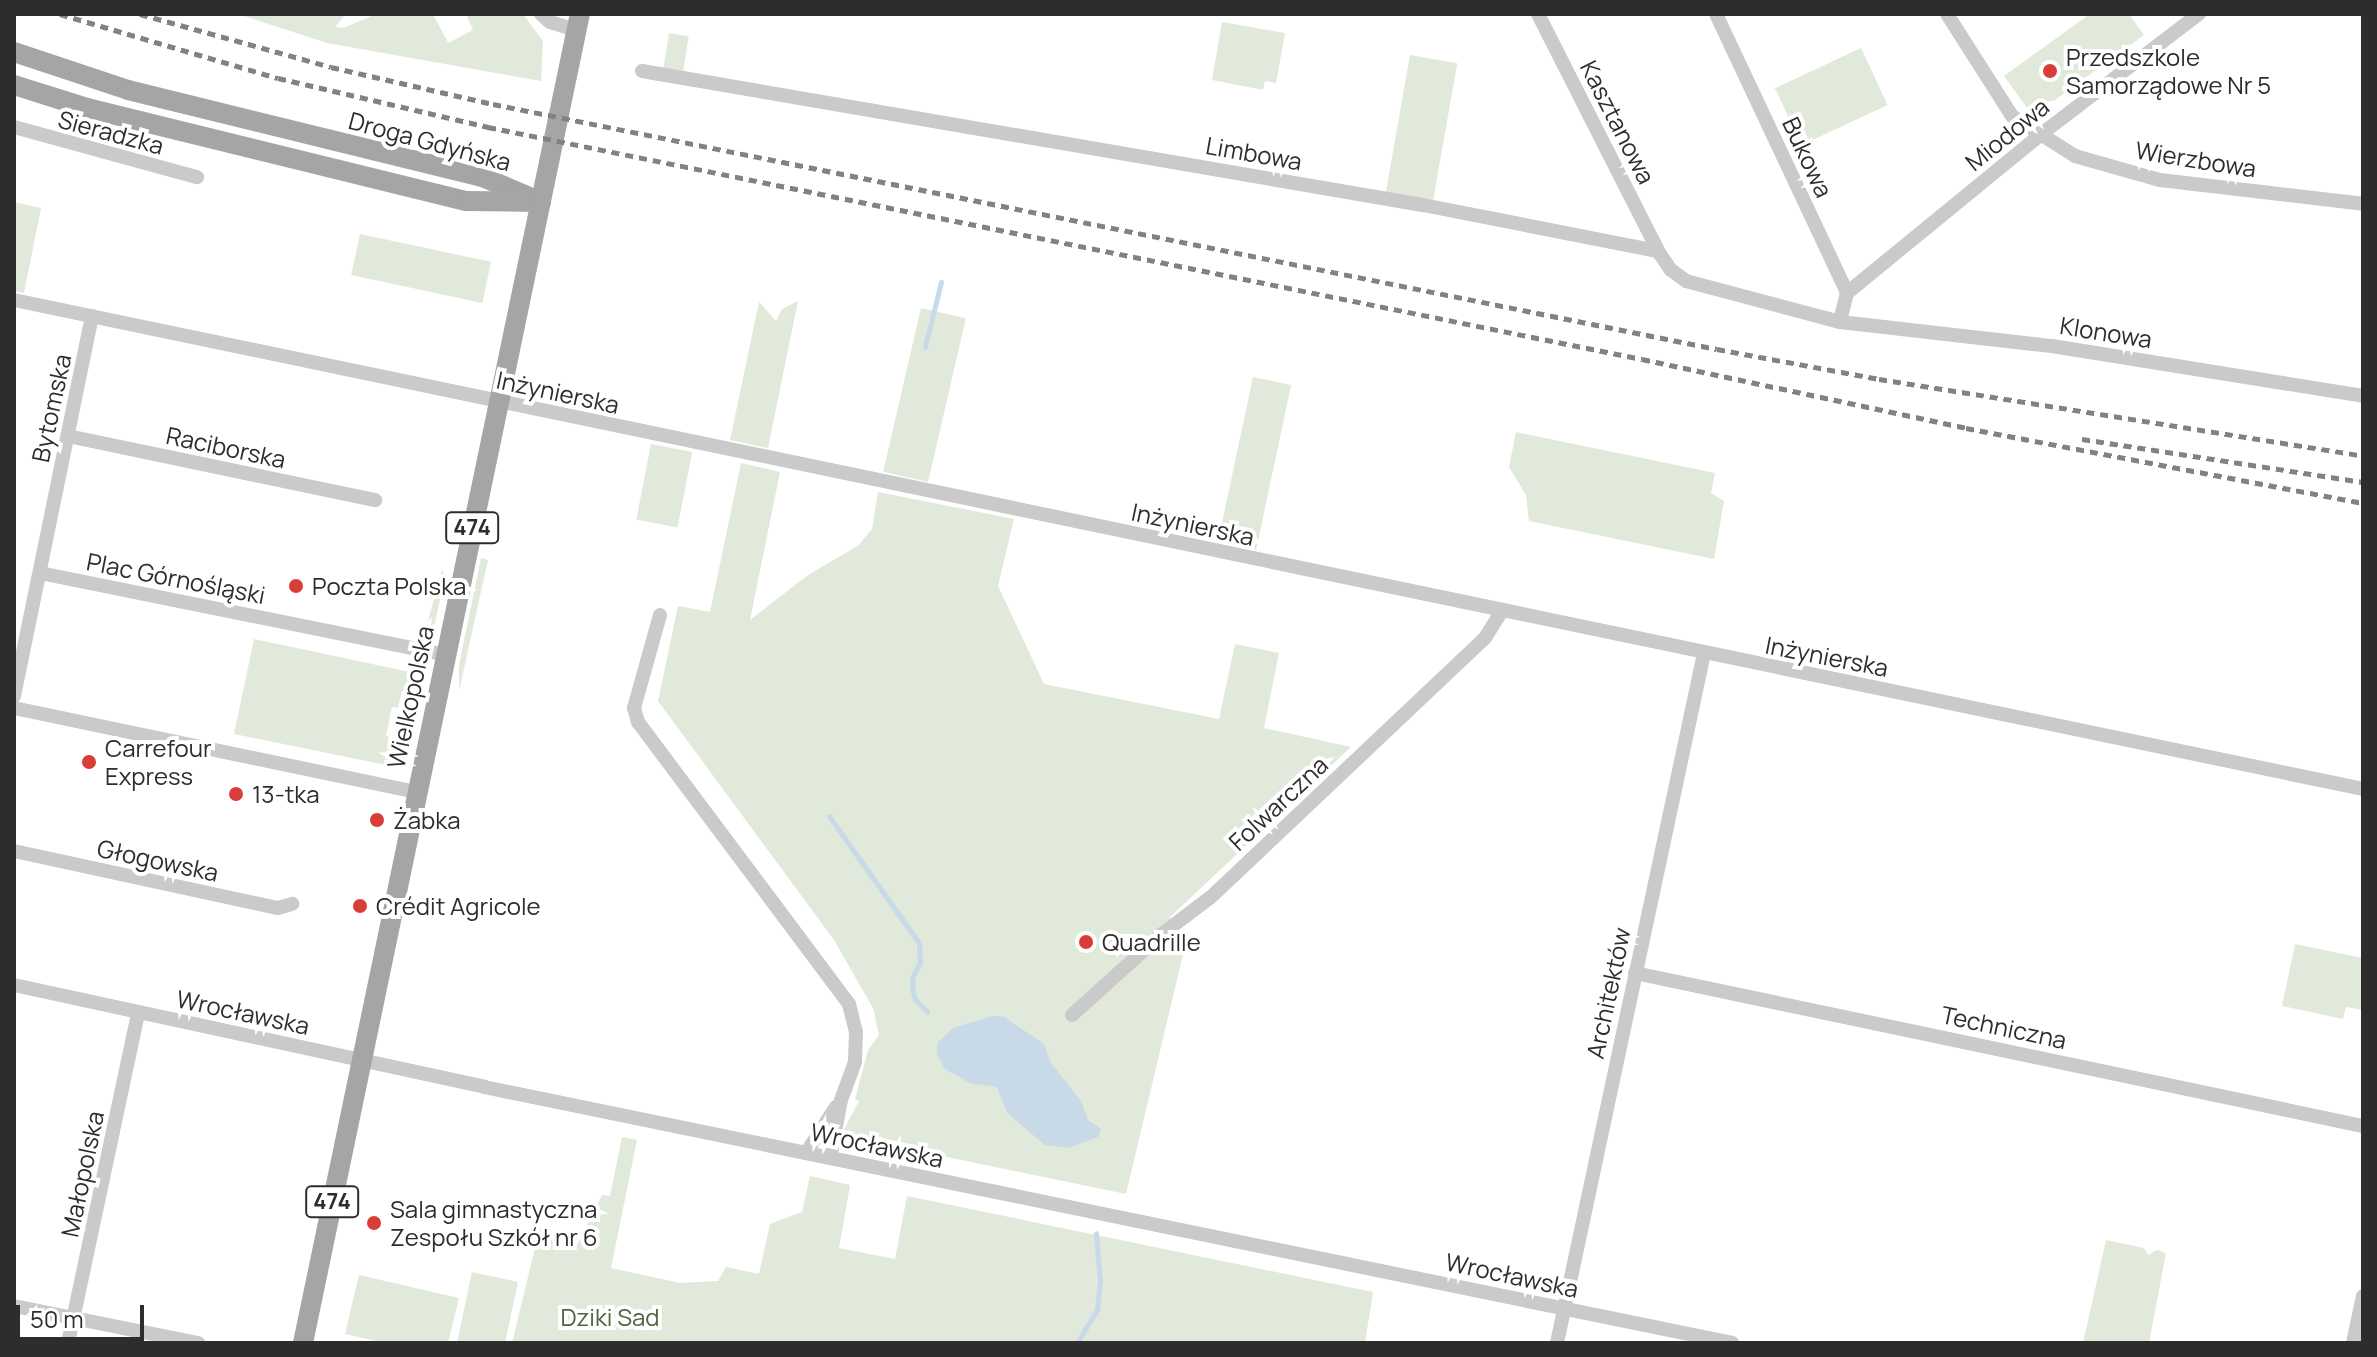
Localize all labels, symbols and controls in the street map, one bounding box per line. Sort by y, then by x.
place label: Przedszkole Samorządowe Nr 5 [2066,43,2271,99]
street label: Kasztanowa [1575,55,1661,189]
marker: Przedszkole Samorządowe Nr 5 [2041,62,2059,80]
street label: Miodowa [1959,92,2055,176]
street label: Sieradzka [55,104,167,160]
street label: Droga Gdyńska [346,105,514,177]
street label: Bukowa [1777,112,1839,202]
street label: Limbowa [1204,130,1304,176]
street label: Wierzbowa [2134,135,2258,183]
street label: Klonowa [2058,311,2154,353]
street label: Bytomska [25,351,77,465]
street label: Inżynierska [494,365,622,419]
street label: Raciborska [164,420,288,474]
street label: Inżynierska [1129,497,1257,551]
road number: 474 [444,510,500,546]
street label: Plac Górnośląski [84,547,268,609]
place label: Poczta Polska [312,572,466,600]
marker: Poczta Polska [287,577,305,595]
street label: Wielkopolska [381,623,439,771]
street label: Inżynierska [1763,630,1891,682]
place label: Carrefour Express [105,734,212,790]
street label: Folwarczna [1223,750,1333,856]
marker: Carrefour Express [80,753,98,771]
place label: 13-tka [252,780,320,808]
marker: 13-tka [227,785,245,803]
place label: Żabka [393,806,461,834]
marker: Żabka [368,811,386,829]
street label: Głogowska [95,833,221,887]
place label: Crédit Agricole [376,892,541,920]
marker: Crédit Agricole [351,897,369,915]
street label: Architektów [1580,925,1636,1061]
place label: Quadrille [1102,928,1201,956]
marker: Quadrille [1077,933,1095,951]
street label: Wrocławska [174,984,312,1040]
street label: Techniczna [1939,1000,2069,1054]
street label: Małopolska [55,1108,109,1240]
street label: Wrocławska [808,1117,946,1173]
road number: 474 [304,1184,360,1220]
place label: Sala gimnastyczna Zespołu Szkół nr 6 [390,1195,598,1251]
marker: Sala gimnastyczna Zespołu Szkół nr 6 [365,1214,383,1232]
street label: Wrocławska [1443,1247,1581,1303]
scale bar [20,1289,148,1339]
text: 50 m [30,1302,84,1335]
park label: Dziki Sad [560,1303,660,1331]

